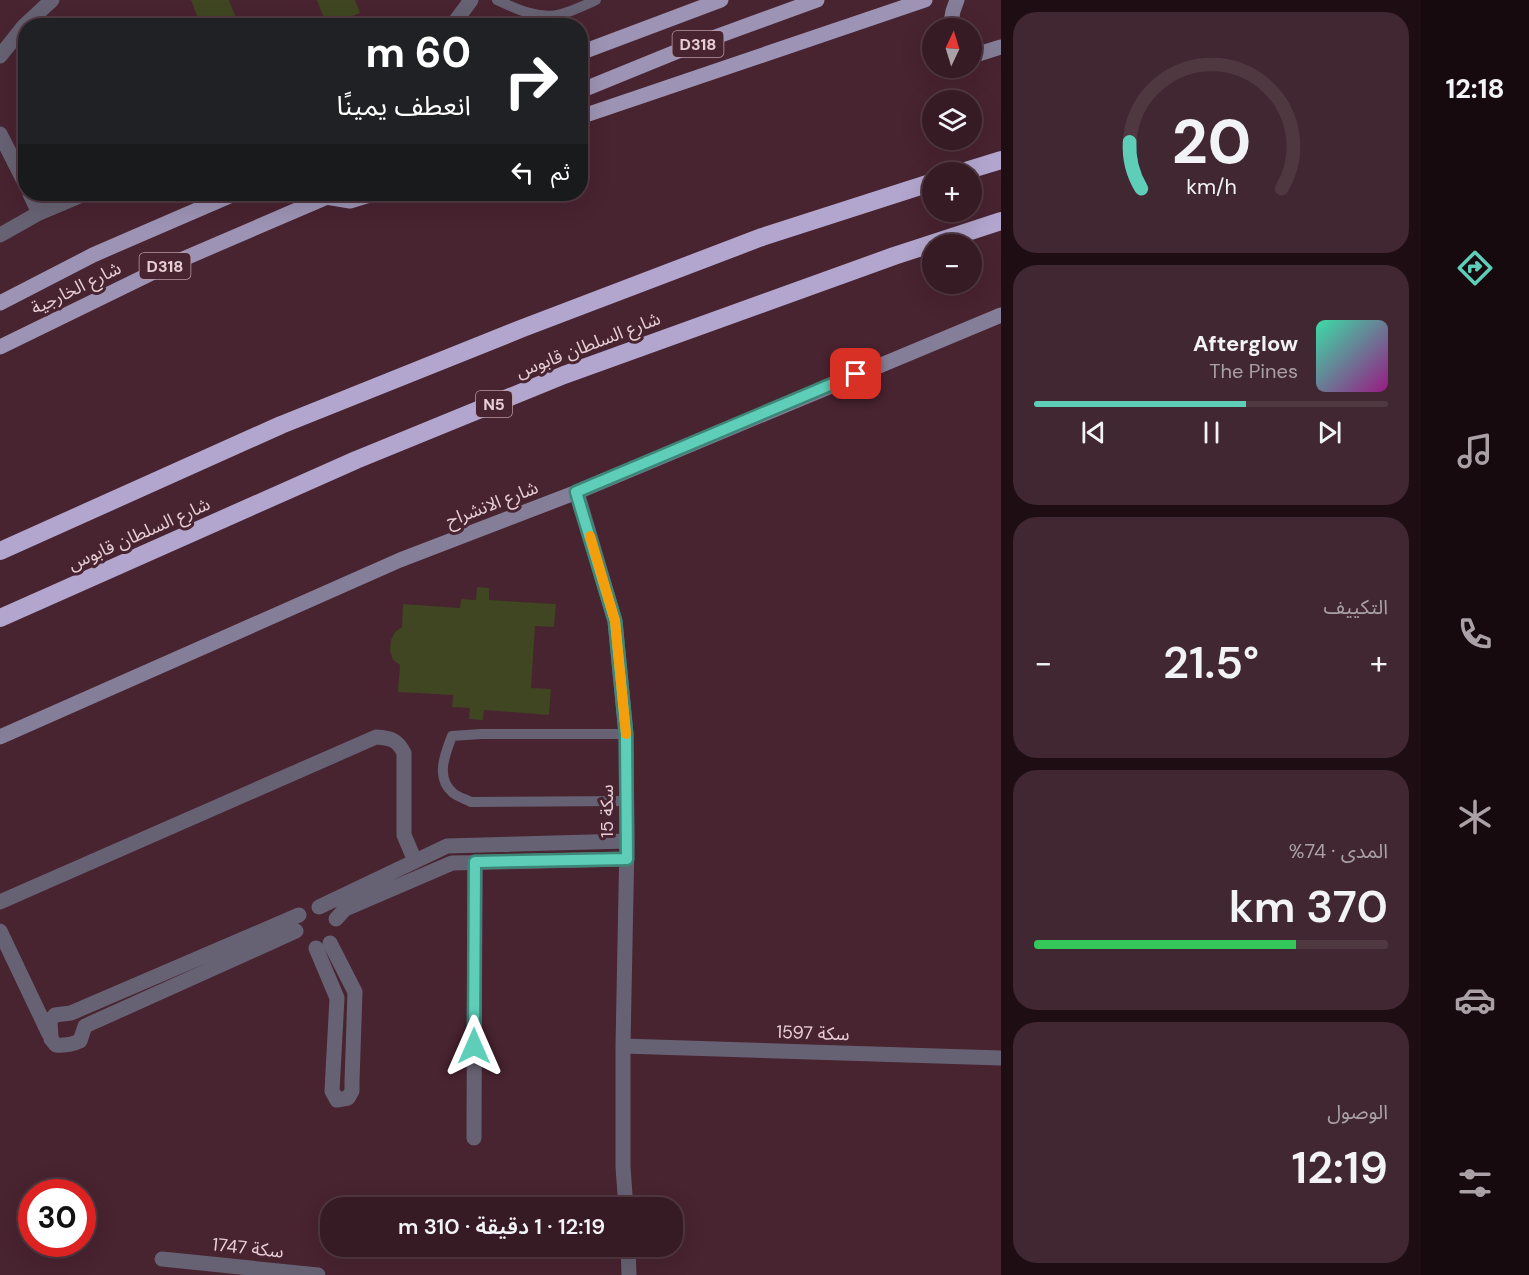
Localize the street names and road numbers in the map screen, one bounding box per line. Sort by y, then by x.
road number: D318 [672,31,724,57]
road number: D318 [140,253,190,279]
street label: شارع الخارجية [27,256,126,322]
street label: شارع السلطان قابوس [512,306,664,385]
road number: N5 [476,391,512,417]
street label: شارع الانشراح [442,475,542,534]
street label: شارع السلطان قابوس [64,492,215,578]
street label: سكة 15 [595,784,619,838]
street label: سكة 1597 [776,1020,850,1046]
street label: سكة 1747 [211,1232,285,1264]

